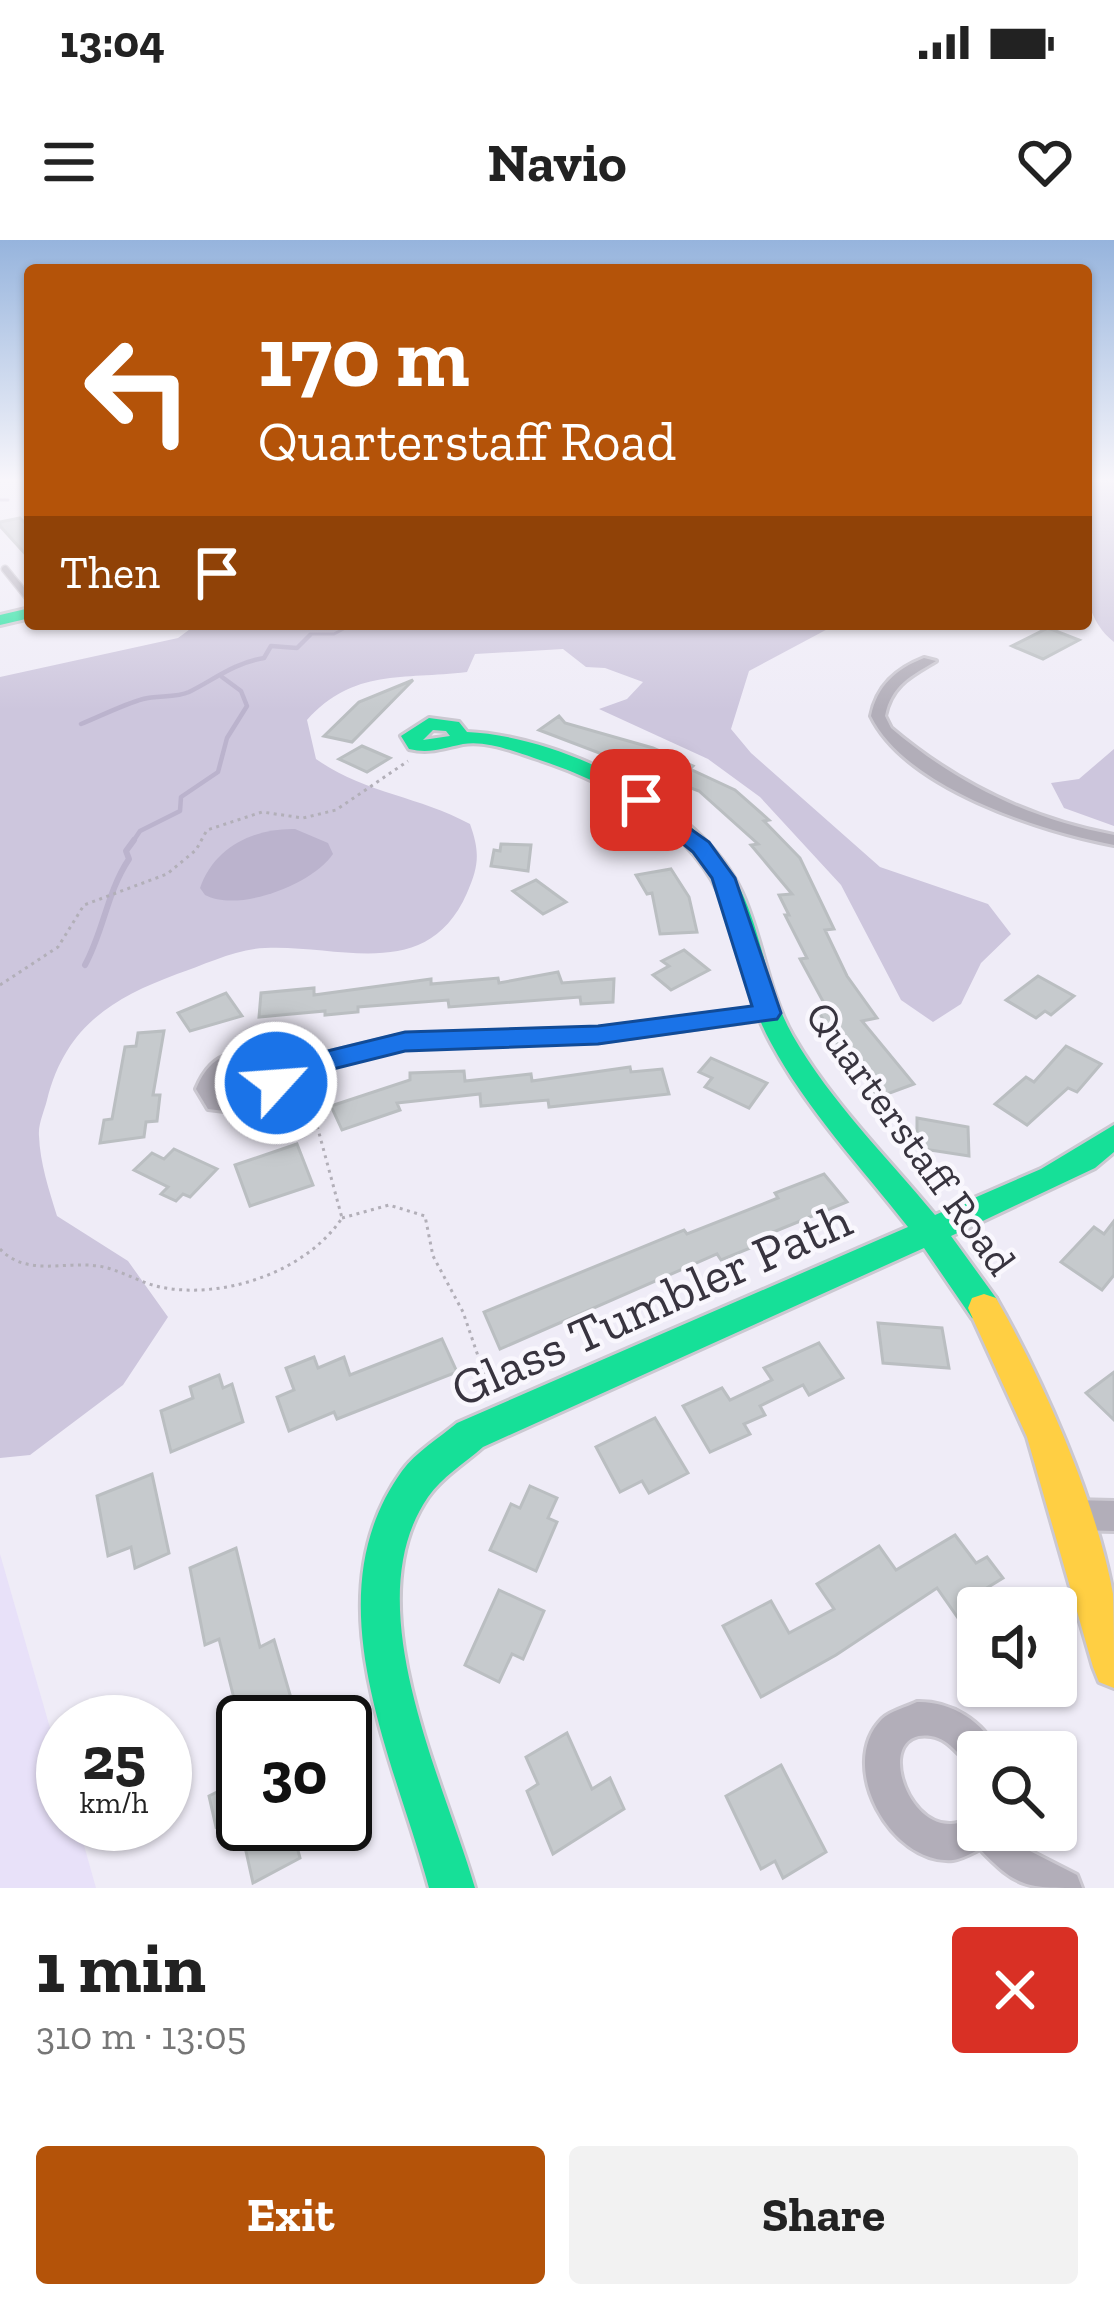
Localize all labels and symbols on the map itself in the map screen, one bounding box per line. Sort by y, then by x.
pin [590,749,692,851]
street label: Quarterstaff Road [795,991,1027,1285]
position arrow [213,1020,339,1146]
street label: Glass Tumbler Path [442,1188,861,1420]
speed limit sign: 30 [216,1695,372,1851]

